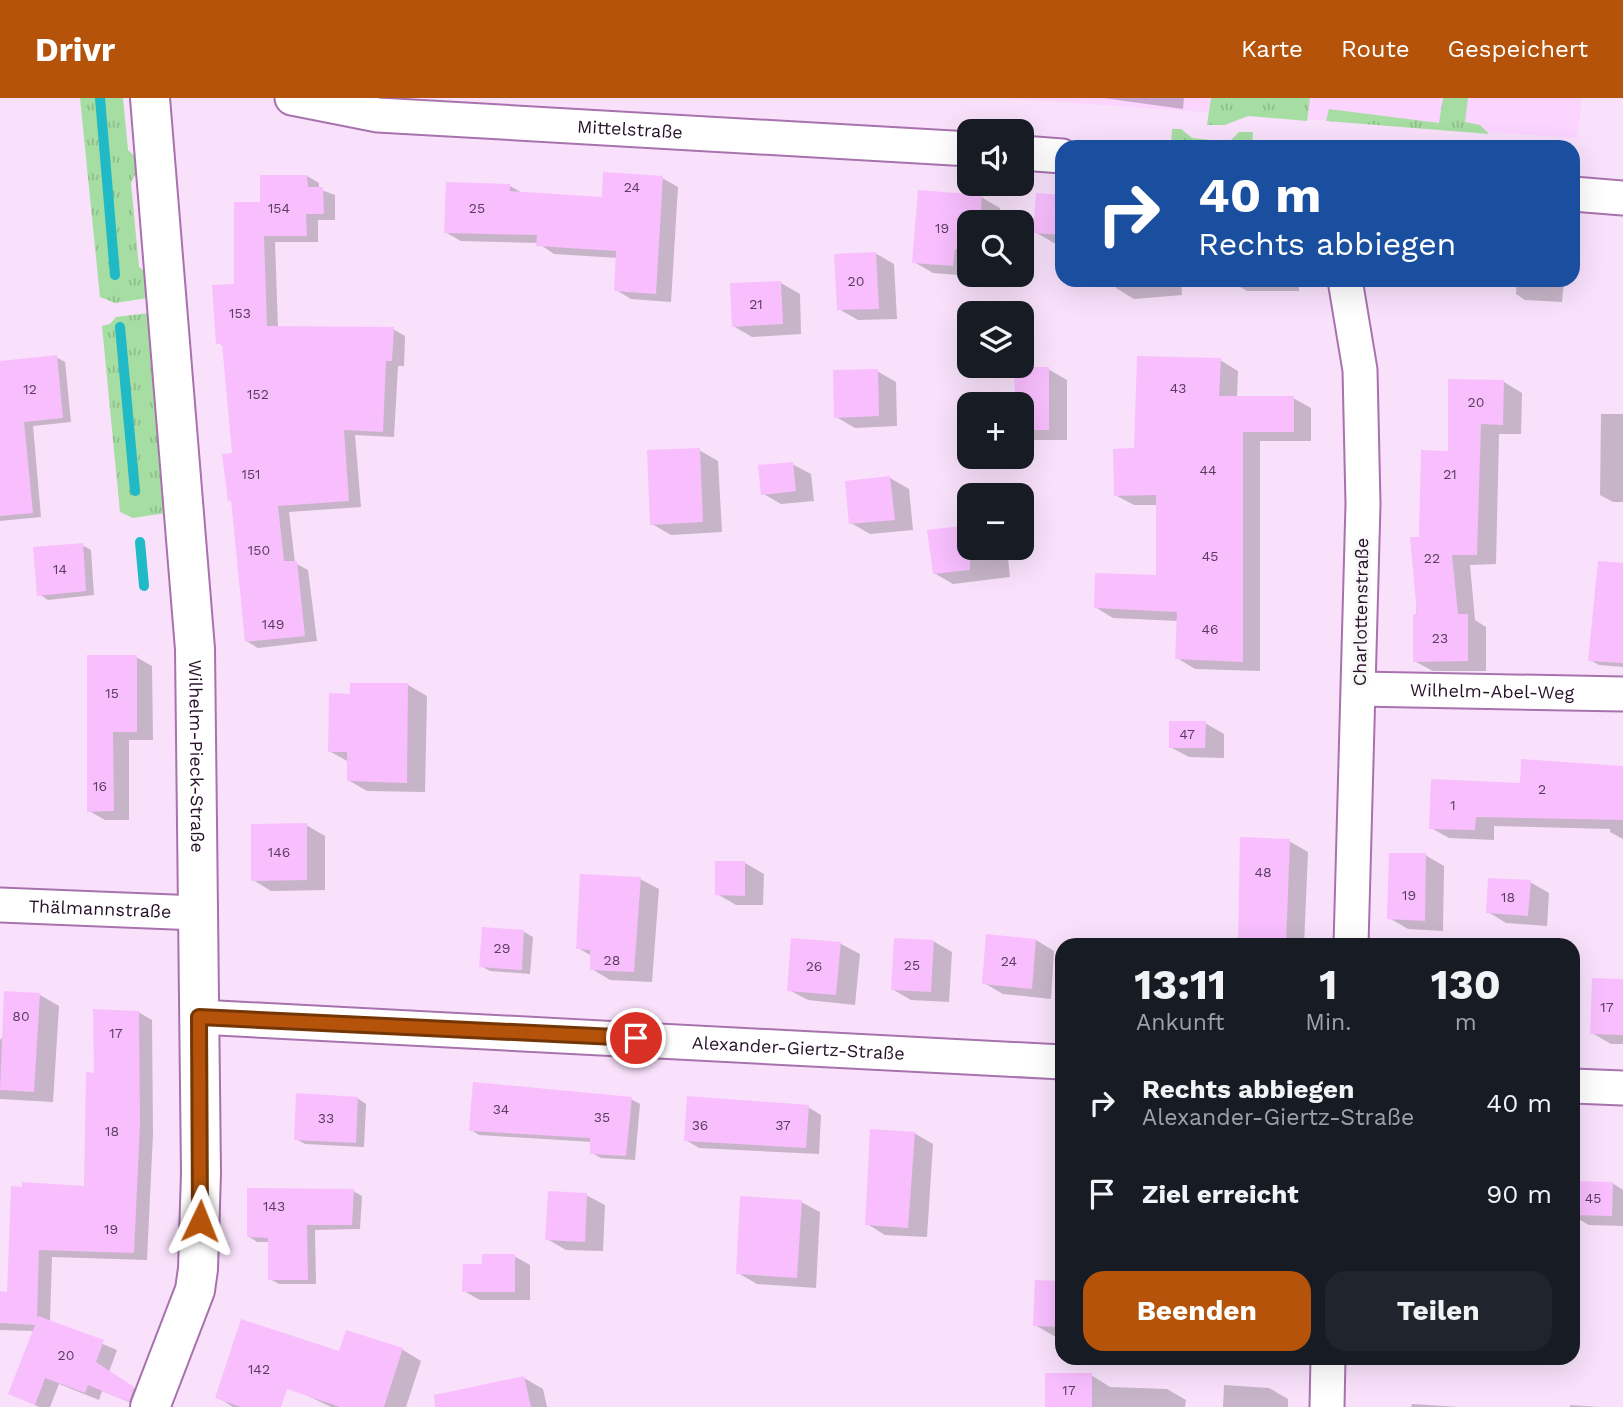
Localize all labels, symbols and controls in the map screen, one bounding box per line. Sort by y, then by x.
text: Drivr [35,30,115,69]
text: Karte [1241,35,1303,63]
text: Route [1341,35,1410,63]
text: Gespeichert [1448,35,1588,63]
street label: Mittelstraße [577,115,683,142]
map controls [957,119,1034,560]
button: sound [957,119,1034,196]
text: 40 m [1198,166,1321,224]
icon: right [1083,168,1174,259]
house number: 24 [624,179,640,195]
house number: 154 [268,200,290,216]
house number: 25 [469,200,485,216]
button: search [957,210,1034,287]
house number: 19 [935,220,949,236]
text: Rechts abbiegen [1198,225,1456,263]
house number: 20 [848,273,864,289]
house number: 21 [749,296,763,312]
button: layers [957,301,1034,378]
house number: 153 [229,305,251,321]
house number: 43 [1170,380,1186,396]
house number: 12 [23,381,37,397]
house number: 152 [247,386,269,402]
button: + [957,392,1034,469]
house number: 20 [1468,394,1484,410]
house number: 44 [1199,462,1217,478]
house number: 151 [241,466,261,482]
house number: 21 [1443,466,1457,482]
button: − [957,483,1034,560]
street label: Charlottenstraße [1349,538,1372,686]
house number: 150 [248,542,270,558]
house number: 45 [1202,548,1218,564]
house number: 22 [1424,550,1440,566]
house number: 14 [53,561,67,577]
house number: 149 [262,616,284,632]
house number: 46 [1201,621,1219,637]
house number: 23 [1432,630,1448,646]
street label: Wilhelm-Pieck-Straße [185,659,208,853]
street label: Wilhelm-Abel-Weg [1410,679,1575,703]
house number: 15 [105,685,119,701]
house number: 47 [1179,726,1195,742]
house number: 16 [93,778,107,794]
house number: 2 [1538,781,1546,797]
house number: 1 [1450,797,1456,813]
house number: 146 [268,844,290,860]
house number: 48 [1254,864,1272,880]
house number: 19 [1402,887,1416,903]
house number: 18 [1501,889,1515,905]
street label: Thälmannstraße [28,895,172,922]
house number: 29 [494,940,510,956]
house number: 28 [604,952,620,968]
house number: 24 [1001,953,1017,969]
house number: 25 [904,957,920,973]
house number: 26 [806,958,822,974]
text: 13:11 [1134,960,1226,1009]
text: 1 [1319,960,1337,1009]
text: 130 [1431,960,1501,1009]
house number: 17 [1600,999,1614,1015]
house number: 80 [12,1008,30,1024]
pin [606,1008,666,1068]
text: Ankunft [1136,1009,1224,1036]
text: Min. [1305,1009,1351,1036]
text: m [1455,1009,1477,1036]
icon: arrive [617,1019,655,1057]
house number: 17 [109,1025,123,1041]
street label: Alexander-Giertz-Straße [691,1032,905,1064]
text: Rechts abbiegen [1142,1074,1354,1104]
icon: right [1083,1084,1121,1122]
text: 40 m [1486,1088,1552,1118]
house number: 34 [493,1101,509,1117]
text: Alexander-Giertz-Straße [1142,1104,1414,1131]
house number: 35 [594,1109,610,1125]
house number: 33 [318,1110,334,1126]
house number: 36 [692,1117,708,1133]
house number: 37 [775,1117,791,1133]
house number: 18 [105,1123,119,1139]
icon: arrive [1083,1175,1121,1213]
text: Ziel erreicht [1142,1179,1299,1209]
text: 90 m [1486,1179,1552,1209]
position arrow [163,1184,237,1258]
house number: 45 [1585,1190,1601,1206]
house number: 143 [263,1198,285,1214]
house number: 19 [104,1221,118,1237]
button: Beenden [1083,1271,1311,1351]
button: Teilen [1325,1271,1552,1351]
house number: 20 [58,1347,74,1363]
house number: 142 [248,1361,270,1377]
house number: 17 [1062,1382,1076,1398]

